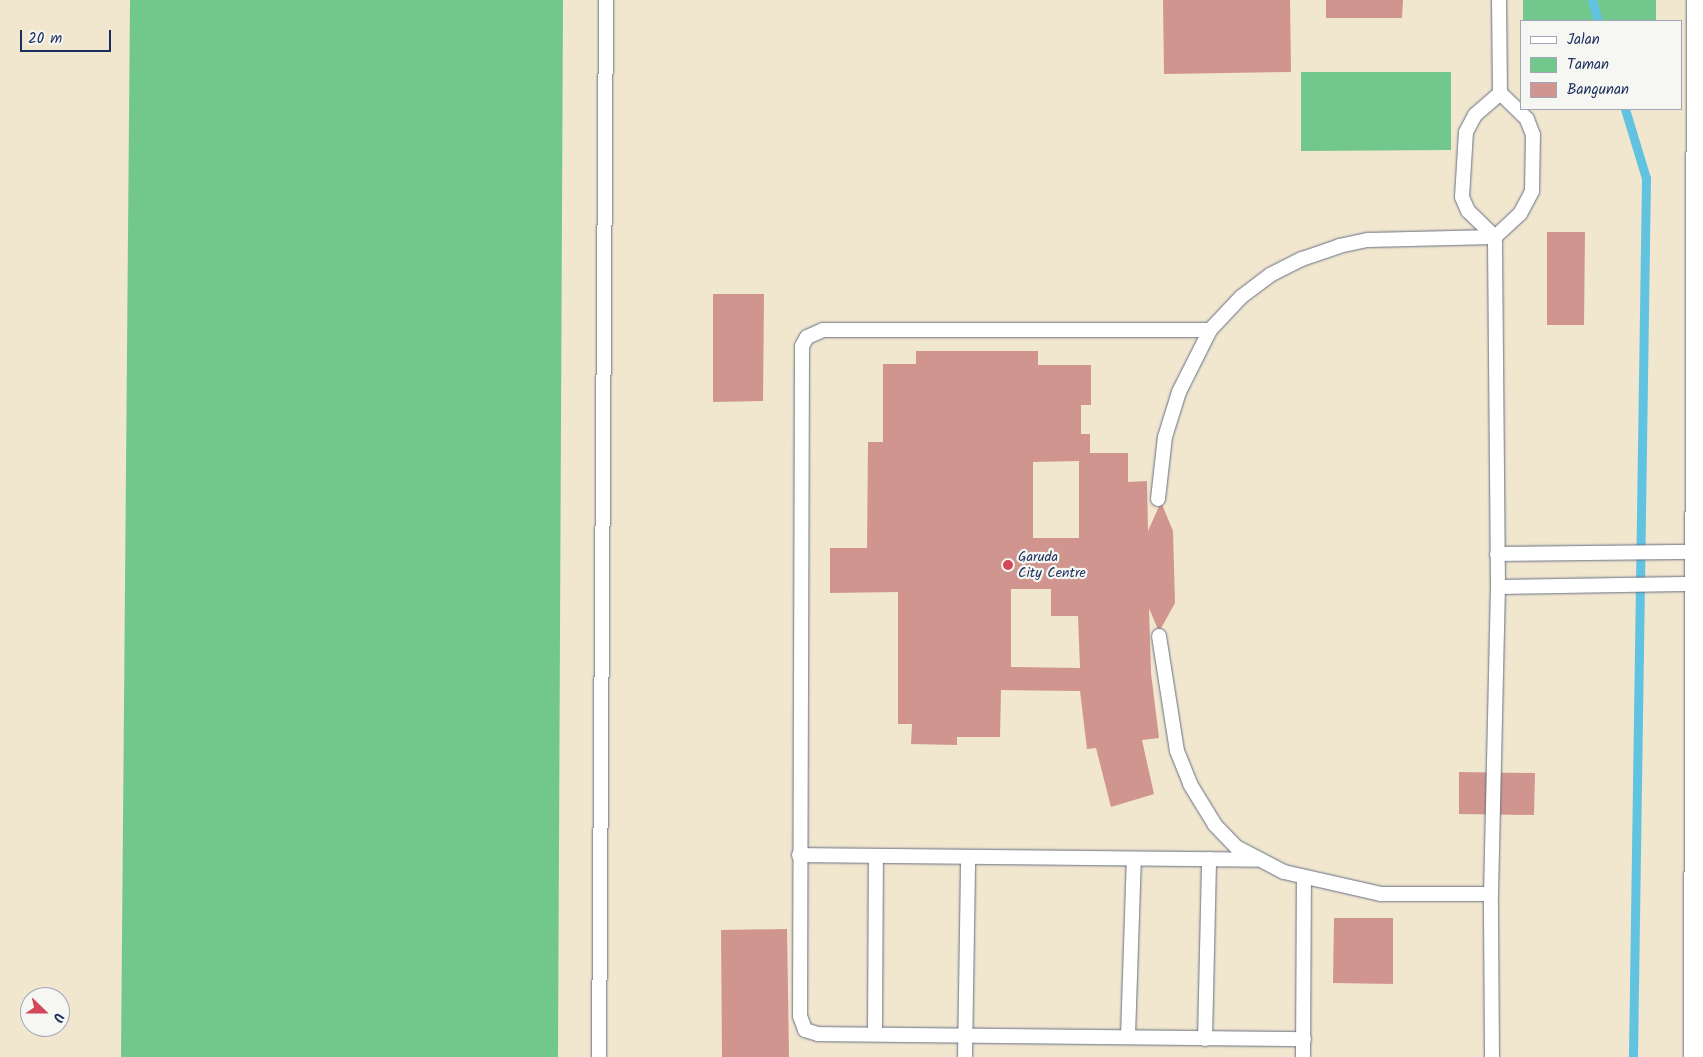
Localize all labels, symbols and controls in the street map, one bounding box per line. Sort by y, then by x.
scale bar [22,20,114,52]
legend [1520,20,1683,110]
text: 20 m [28,27,62,51]
text: Jalan [1567,28,1600,52]
text: Taman [1567,53,1609,77]
text: Bangunan [1567,78,1629,102]
place label: Garuda City Centre [1018,549,1086,582]
marker: Garuda City Centre [1002,559,1014,571]
north arrow [20,987,70,1037]
text: U [46,1009,70,1025]

